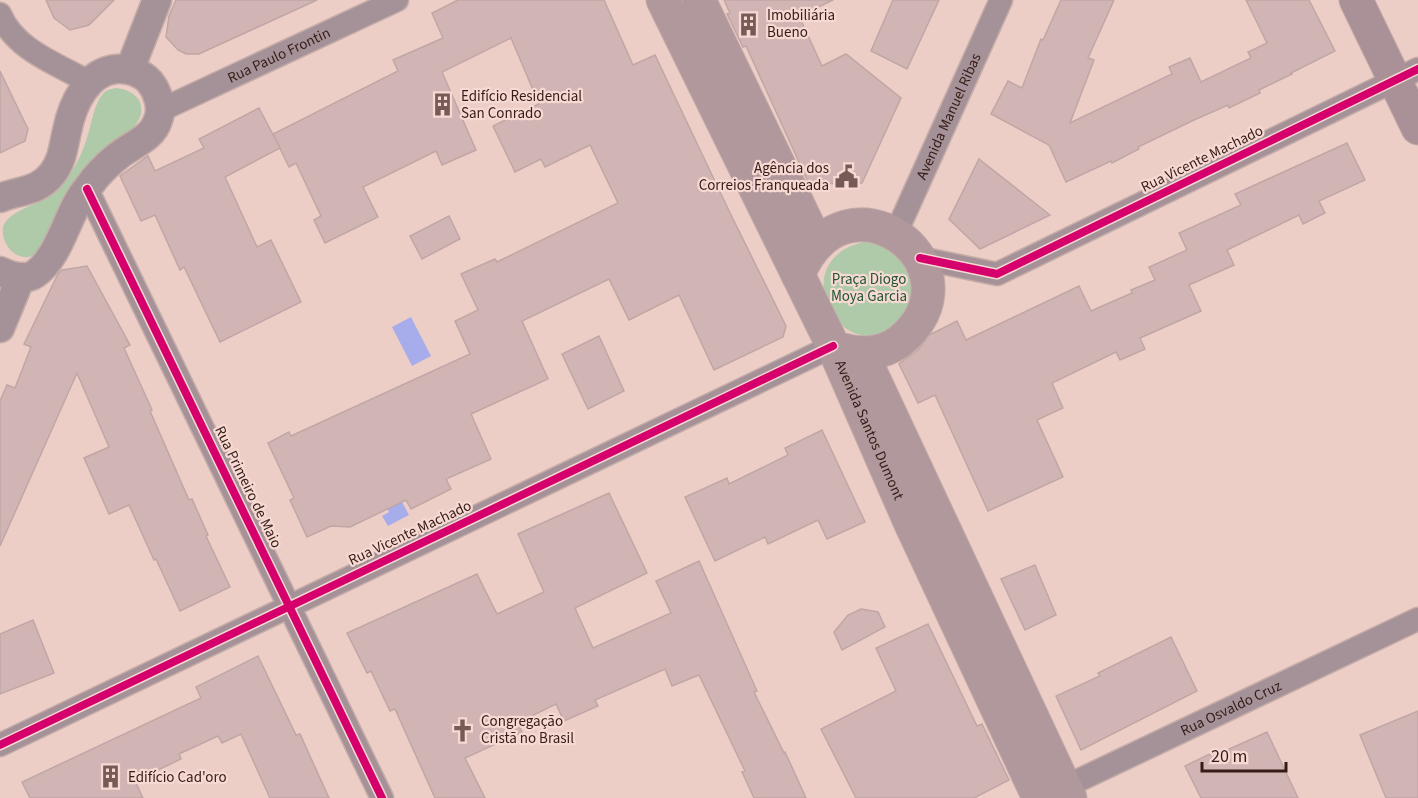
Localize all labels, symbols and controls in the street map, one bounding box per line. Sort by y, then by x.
place label: Imobiliária Bueno [767,5,835,43]
building icon: Imobiliária Bueno [736,11,762,37]
street label: Rua Paulo Frontin [224,22,334,88]
street label: Avenida Manuel Ribas [911,50,986,183]
place label: Edifício Residencial San Conrado [461,86,582,124]
building icon: Edifício Residencial San Conrado [430,92,456,118]
street label: Rua Vicente Machado [1137,120,1267,198]
place label: Agência dos Correios Franqueada [699,158,829,196]
public building icon: Agência dos Correios Franqueada [834,164,860,190]
park label: Praça Diogo Moya Garcia [831,269,907,307]
street label: Avenida Santos Dumont [830,357,909,503]
street label: Rua Primeiro de Maio [209,422,287,552]
street label: Rua Vicente Machado [345,495,475,571]
street label: Rua Osvaldo Cruz [1177,675,1285,741]
place label: Congregação Cristã no Brasil [481,711,574,749]
church icon: Congregação Cristã no Brasil [450,717,476,743]
scale bar [1202,735,1286,773]
text: 20 m [1211,744,1247,769]
building icon: Edifício Cad'oro [97,764,123,790]
place label: Edifício Cad'oro [128,767,227,788]

